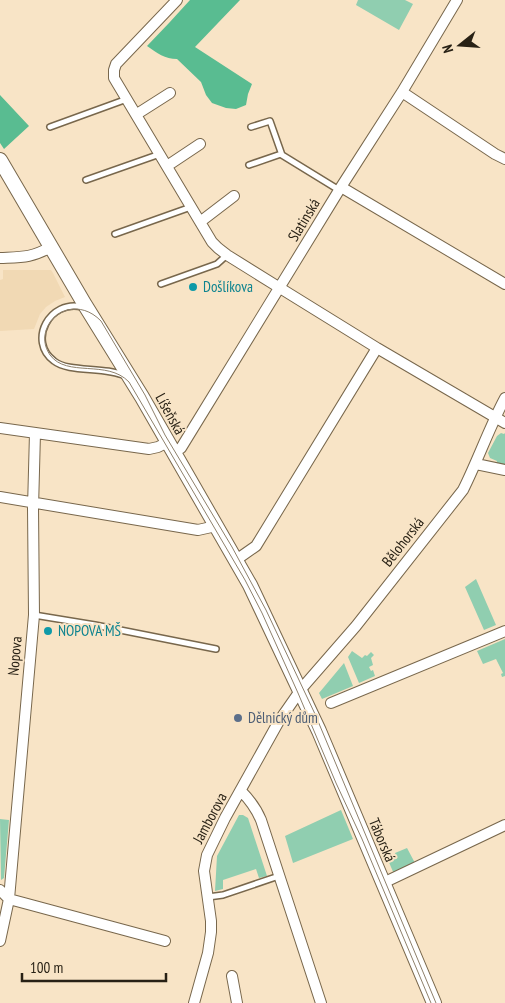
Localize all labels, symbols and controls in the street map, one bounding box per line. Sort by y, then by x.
north arrow [435,20,485,70]
text: N [438,43,457,55]
street label: Slatinská [283,195,324,245]
place label: Došlíkova [203,277,253,296]
marker: Došlíkova [187,281,199,293]
street label: Líšeňská [151,390,189,438]
street label: Bělohorská [377,513,428,570]
place label: NOPOVA MŠ [58,621,121,640]
marker: NOPOVA MŠ [42,625,54,637]
street label: Nopova [3,636,26,676]
place label: Dělnický dům [248,708,318,727]
marker: Dělnický dům [232,712,244,724]
street label: Jamborova [188,789,231,847]
street label: Táborská [365,815,400,865]
scale bar [22,950,166,982]
text: 100 m [30,958,63,977]

